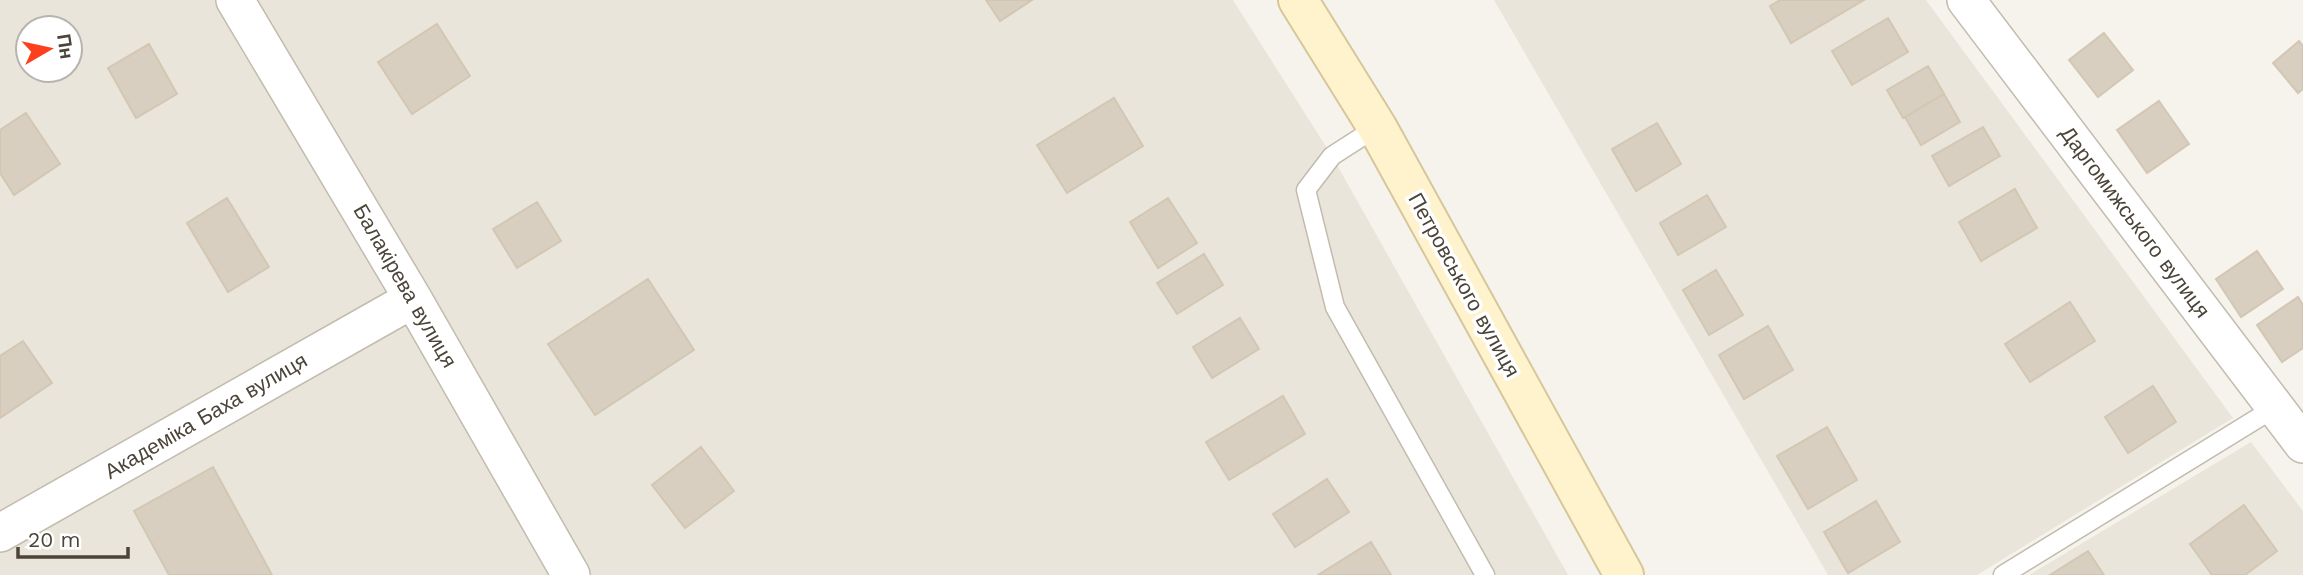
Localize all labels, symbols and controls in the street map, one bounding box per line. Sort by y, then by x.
north arrow [14,14,84,84]
text: Пн [52,32,79,61]
street label: Даргомижського вулиця [2055,121,2216,322]
street label: Петровського вулиця [1403,188,1525,381]
street label: Балакірева вулиця [348,200,462,372]
street label: Академіка Баха вулиця [100,347,311,484]
scale bar [18,516,128,560]
text: 20 m [28,527,80,552]

